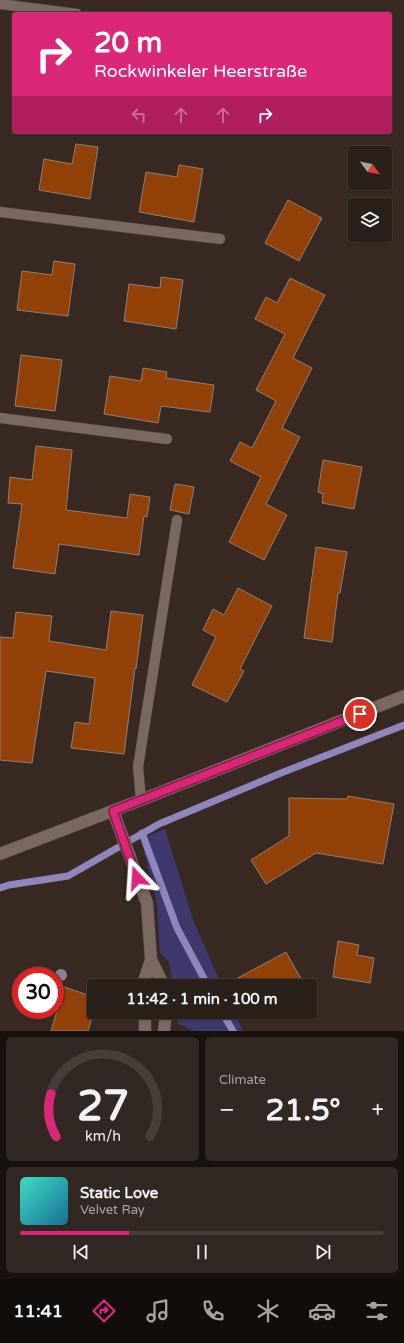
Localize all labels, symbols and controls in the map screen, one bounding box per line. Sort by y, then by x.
text: 20 m [94,26,162,60]
icon: right [28,28,80,80]
text: Rockwinkeler Heerstraße [94,60,307,82]
icon: left [128,104,150,126]
icon: ahead [170,104,192,126]
icon: ahead [212,104,234,126]
icon: right [254,104,276,126]
north arrow [348,146,392,190]
map controls [348,146,392,242]
button: layers [348,198,392,242]
pin [343,697,377,731]
icon: arrive [349,703,371,725]
position arrow [116,857,158,899]
speed limit sign: 30 [12,967,64,1019]
text: 11:42 · 1 min · 100 m [127,990,277,1008]
text: Climate [219,1072,266,1088]
text: 27 [76,1082,129,1132]
text: 21.5° [266,1092,341,1129]
text: − [219,1097,235,1123]
text: + [372,1097,384,1123]
text: km/h [85,1128,120,1145]
text: Static Love [80,1184,158,1202]
text: Velvet Ray [80,1202,145,1218]
icon: previous [70,1241,92,1263]
icon: pause [191,1241,213,1263]
icon: next [312,1241,334,1263]
icon: directions [90,1297,118,1325]
icon: music [144,1297,172,1325]
icon: phone [199,1297,227,1325]
icon: climate [254,1297,282,1325]
icon: car [308,1297,336,1325]
icon: filters [363,1297,391,1325]
text: 11:41 [13,1300,63,1322]

